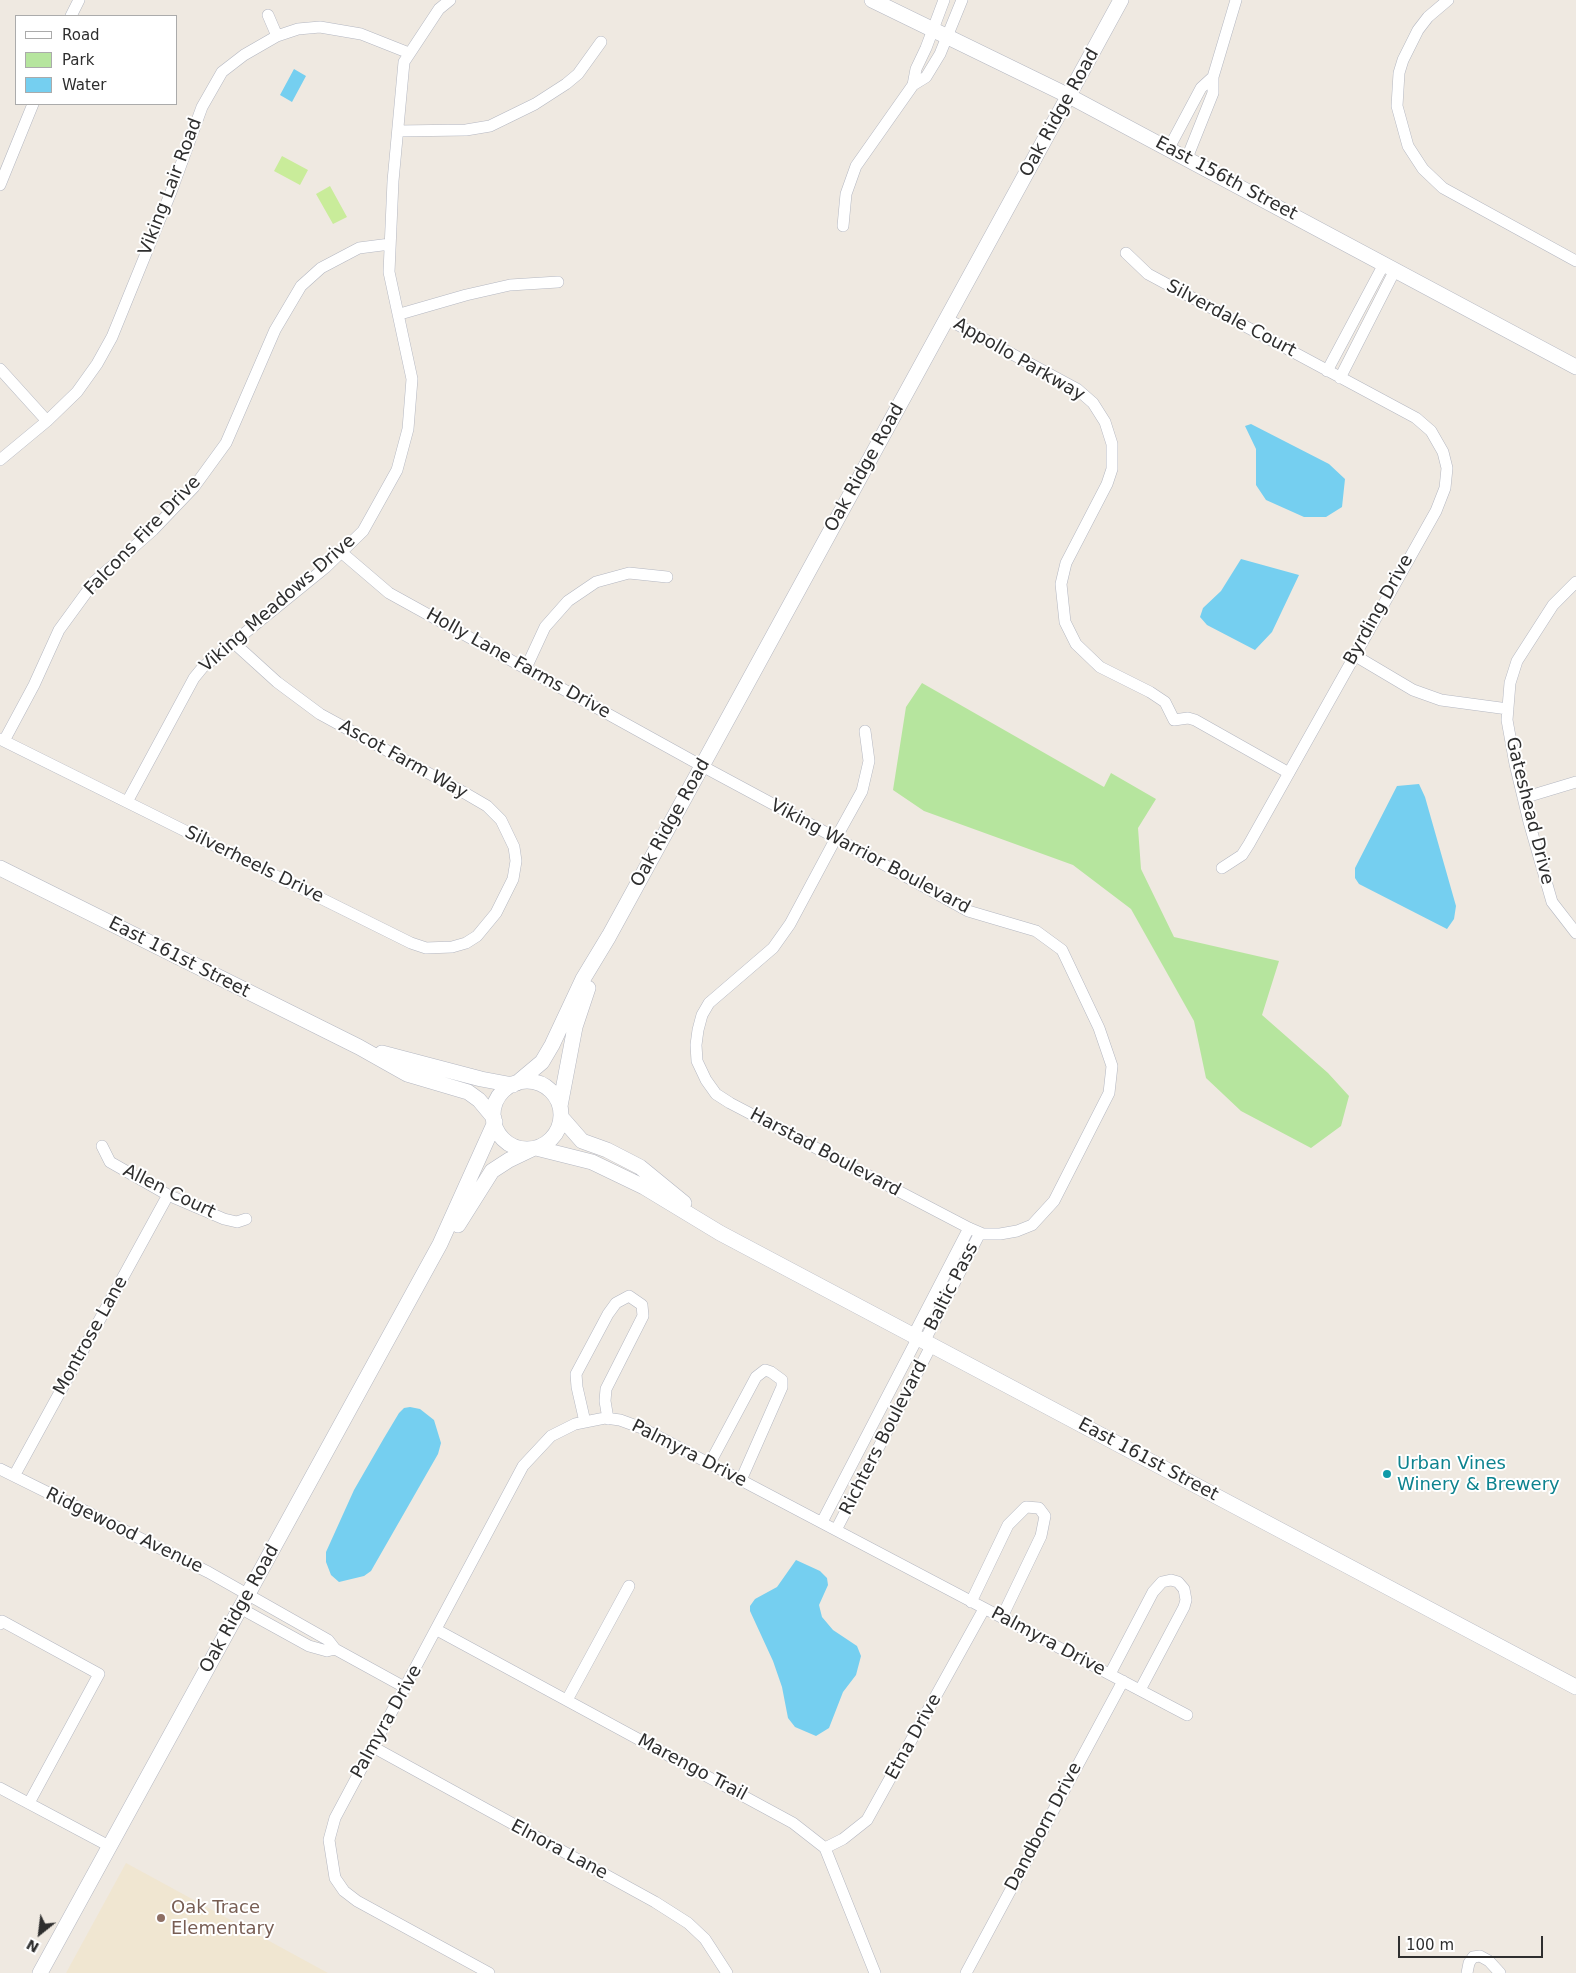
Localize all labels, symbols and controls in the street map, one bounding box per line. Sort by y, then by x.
legend [15,15,178,105]
text: Road [62,26,100,44]
street label: Oak Ridge Road [1016,45,1104,181]
text: Park [62,51,94,69]
text: Water [62,76,106,94]
street label: Viking Lair Road [135,115,207,259]
street label: East 156th Street [1151,132,1301,226]
street label: Silverdale Court [1162,276,1300,362]
street label: Appollo Parkway [949,314,1089,406]
street label: Oak Ridge Road [821,400,909,536]
street label: Falcons Fire Drive [80,472,206,600]
street label: Viking Meadows Drive [196,531,360,677]
street label: Byrding Drive [1340,551,1418,669]
street label: Holly Lane Farms Drive [422,604,614,724]
street label: Ascot Farm Way [335,716,471,804]
street label: Gateshead Drive [1500,735,1558,887]
street label: Oak Ridge Road [627,755,715,891]
street label: Viking Warrior Boulevard [766,795,974,919]
street label: Silverheels Drive [181,822,327,908]
street label: East 161st Street [105,913,253,1003]
street label: Harstad Boulevard [746,1104,904,1202]
street label: Allen Court [119,1160,219,1224]
street label: Baltic Pass [921,1239,983,1335]
street label: Montrose Lane [49,1273,133,1399]
street label: Richters Boulevard [836,1357,932,1519]
street label: East 161st Street [1074,1414,1222,1506]
street label: Palmyra Drive [628,1416,750,1492]
place label: Urban Vines Winery & Brewery [1397,1453,1560,1496]
marker: Urban Vines Winery & Brewery [1381,1468,1393,1480]
street label: Ridgewood Avenue [42,1484,206,1578]
street label: Oak Ridge Road [196,1541,284,1677]
street label: Palmyra Drive [987,1603,1109,1681]
street label: Palmyra Drive [347,1661,427,1783]
street label: Etna Drive [882,1690,946,1784]
street label: Marengo Trail [634,1730,750,1806]
street label: Dandborn Drive [1001,1759,1087,1895]
street label: Elnora Lane [507,1815,611,1885]
place label: Oak Trace Elementary [171,1897,275,1940]
north arrow [15,1908,65,1958]
marker: Oak Trace Elementary [155,1912,167,1924]
scale bar [1401,1926,1546,1958]
text: N [24,1936,42,1956]
text: 100 m [1406,1936,1454,1954]

